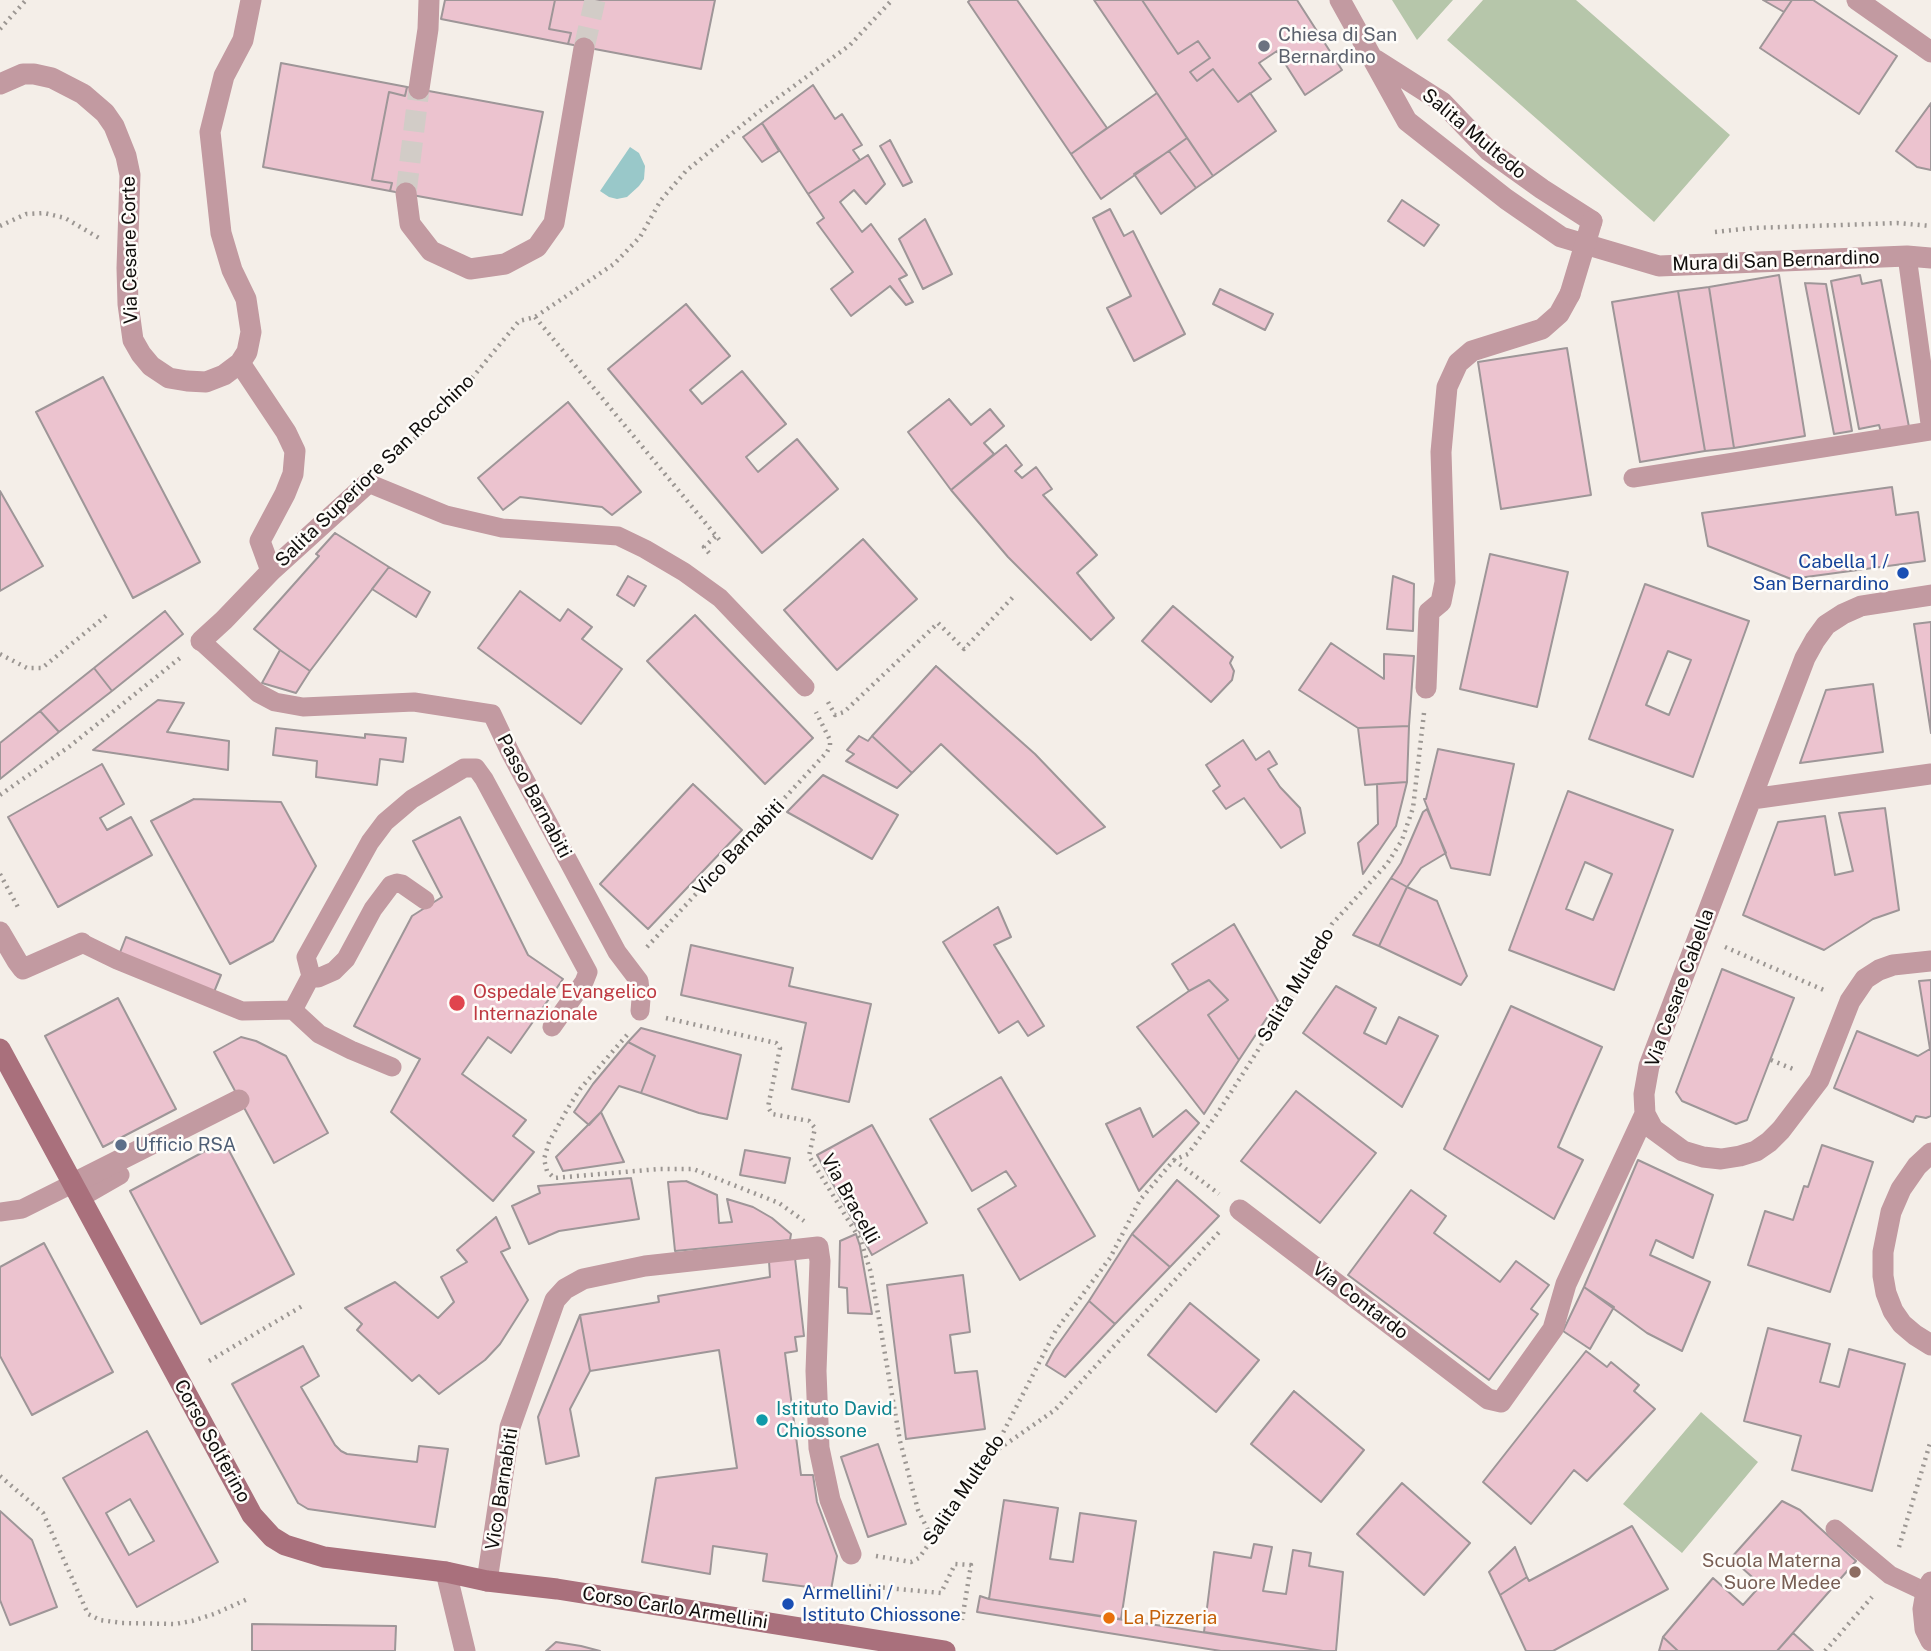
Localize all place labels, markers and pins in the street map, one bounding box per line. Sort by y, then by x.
place label: Chiesa di San Bernardino [1278,24,1397,68]
marker: Chiesa di San Bernardino [1256,38,1272,54]
place label: Cabella 1 / San Bernardino [1753,551,1889,595]
marker: Cabella 1 / San Bernardino [1895,565,1911,581]
place label: Ospedale Evangelico Internazionale [473,981,657,1025]
marker: Ospedale Evangelico Internazionale [447,993,467,1013]
place label: Ufficio RSA [135,1134,236,1156]
marker: Ufficio RSA [113,1137,129,1153]
place label: Istituto David Chiossone [776,1398,893,1442]
marker: Istituto David Chiossone [754,1412,770,1428]
place label: Scuola Materna Suore Medee [1702,1550,1841,1594]
marker: Scuola Materna Suore Medee [1847,1564,1863,1580]
place label: Armellini / Istituto Chiossone [802,1582,961,1626]
marker: Armellini / Istituto Chiossone [780,1596,796,1612]
place label: La Pizzeria [1123,1607,1217,1629]
marker: La Pizzeria [1101,1610,1117,1626]

